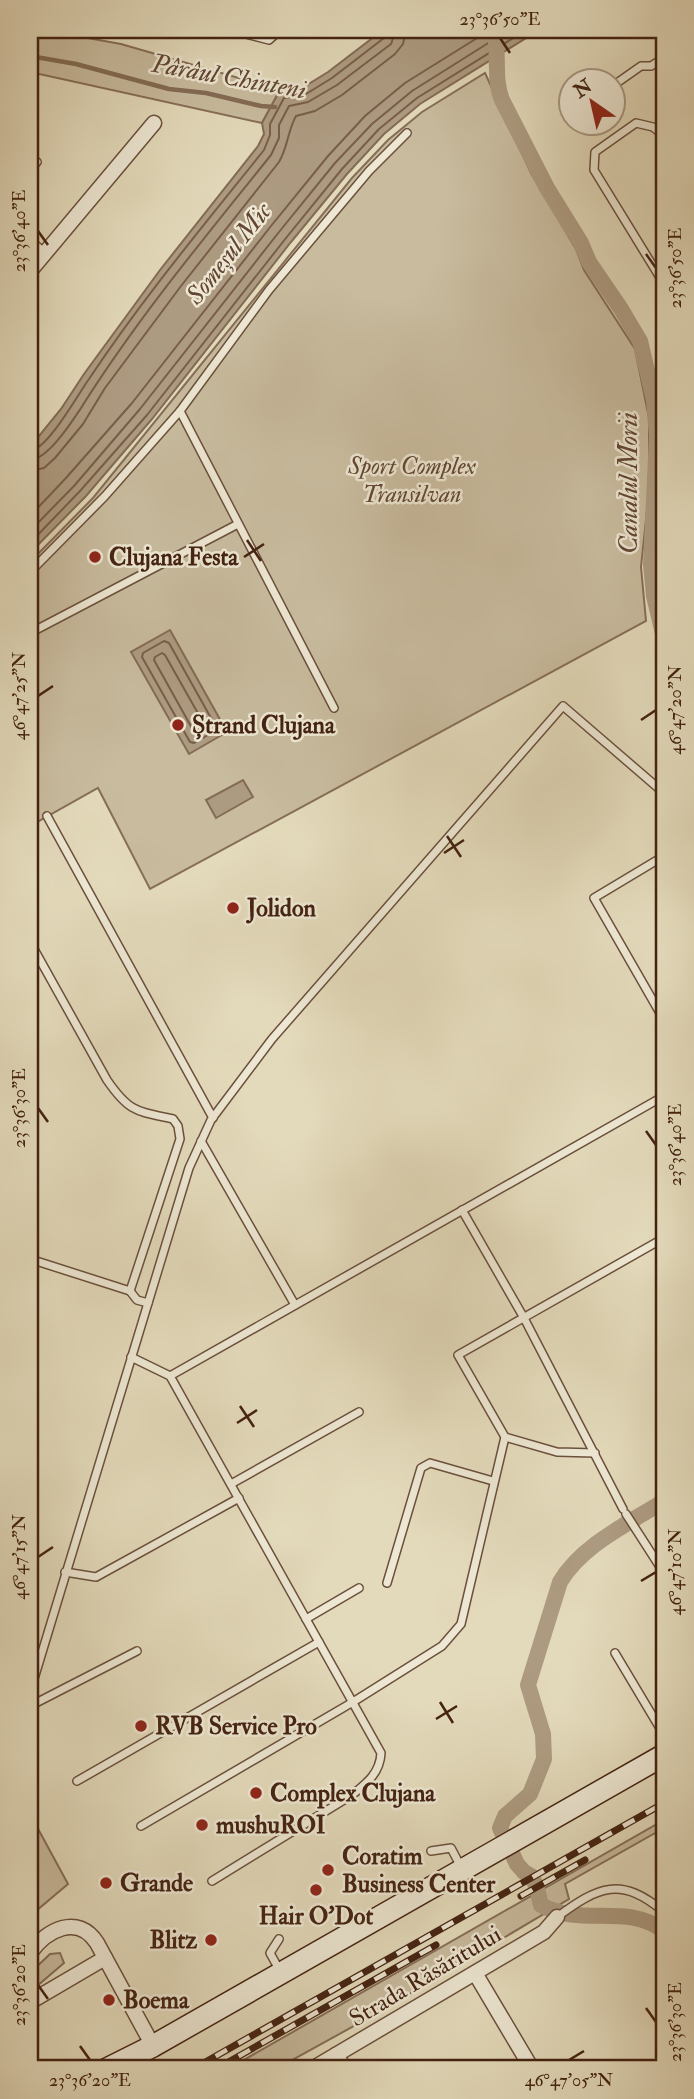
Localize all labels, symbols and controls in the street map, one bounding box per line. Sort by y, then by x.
text: 23°36'50"E [460,8,540,31]
water label: Pârâul Chinteni [148,47,309,106]
north arrow [558,66,628,136]
text: N [568,73,598,104]
text: 23°36'40"E [8,190,31,272]
water label: Someșul Mic [179,196,279,312]
text: 23°36'50"E [664,228,687,308]
water label: Canalul Morii [613,412,645,554]
park label: Sport Complex Transilvan [347,451,476,510]
place label: Clujana Festa [109,542,239,573]
marker: Clujana Festa [87,549,103,565]
text: 46°47'25"N [8,652,31,740]
text: 46°47'20"N [664,665,687,755]
place label: Ștrand Clujana [192,710,336,741]
marker: Ștrand Clujana [170,717,186,733]
place label: Jolidon [246,893,316,924]
marker: Jolidon [225,900,241,916]
text: 23°36'30"E [8,1068,31,1148]
text: 23°36'40"E [664,1104,687,1186]
text: 46°47'15"N [8,1514,31,1600]
text: 46°47'10"N [664,1529,687,1615]
place label: RVB Service Pro [155,1711,317,1742]
marker: RVB Service Pro [133,1718,149,1734]
place label: Complex Clujana [270,1778,436,1809]
marker: Complex Clujana [248,1785,264,1801]
place label: mushuROI [216,1810,326,1841]
marker: mushuROI [194,1817,210,1833]
place label: Coratim Business Center [342,1841,496,1900]
marker: Coratim Business Center [320,1862,336,1878]
place label: Grande [120,1868,193,1899]
marker: Grande [98,1875,114,1891]
marker: Hair O'Dot [308,1882,324,1898]
place label: Hair O'Dot [259,1901,373,1932]
street label: Strada Răsăritului [344,1919,507,2034]
place label: Blitz [150,1925,197,1956]
marker: Blitz [203,1932,219,1948]
text: 23°36'20"E [8,1944,31,2026]
text: 23°36'30"E [664,1982,687,2062]
place label: Boema [123,1985,190,2016]
marker: Boema [101,1992,117,2008]
text: 23°36'20"E [49,2069,131,2092]
text: 46°47'05"N [525,2069,613,2092]

